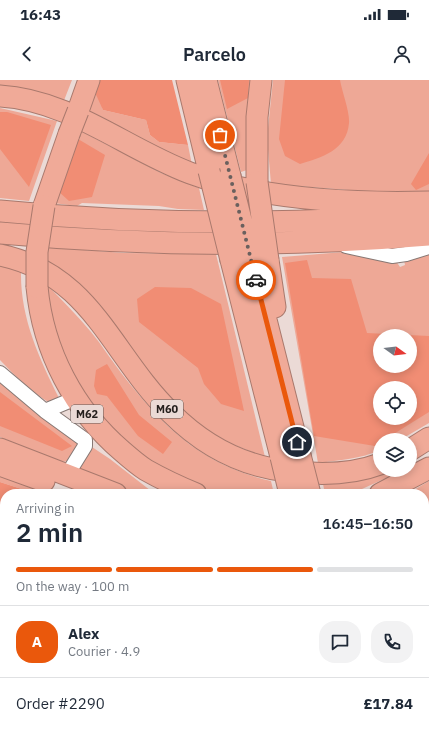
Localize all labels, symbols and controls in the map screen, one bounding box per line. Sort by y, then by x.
text: 16:43 [20,5,61,24]
icon: back [16,43,38,65]
text: Parcelo [183,43,246,66]
icon: person [391,43,413,65]
pin [203,118,237,152]
icon: bag [209,124,231,146]
courier [236,260,276,300]
icon: car [245,269,267,291]
north arrow [373,329,417,373]
map controls [373,329,417,477]
button: locate [373,381,417,425]
road number: M60 [151,400,183,418]
road number: M62 [71,405,103,423]
pin [280,425,314,459]
icon: home [286,431,308,453]
button: layers [373,433,417,477]
text: Arriving in [16,500,75,517]
text: 16:45–16:50 [323,514,413,533]
text: 2 min [16,515,83,549]
text: On the way · 100 m [16,578,129,595]
button: chat [319,621,361,663]
button: phone [371,621,413,663]
text: Alex [68,624,99,643]
text: A [32,632,42,651]
text: Courier · 4.9 [68,643,140,660]
text: Order #2290 [16,694,105,713]
text: £17.84 [364,694,413,713]

